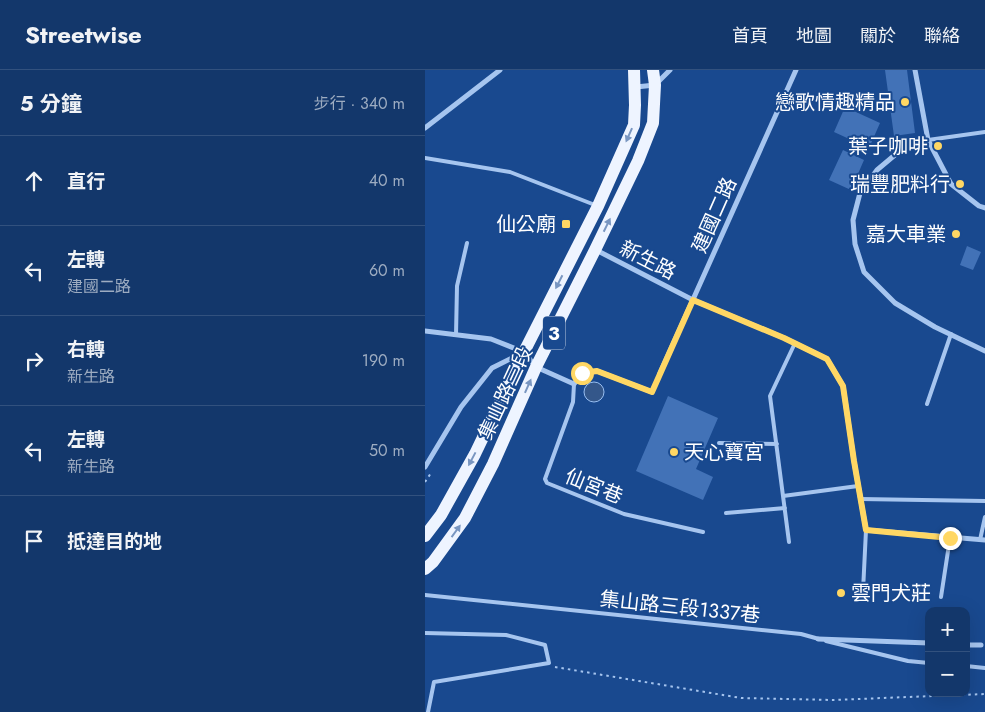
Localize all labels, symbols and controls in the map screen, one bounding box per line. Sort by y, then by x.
text: Streetwise [25,17,142,52]
text: 首頁 [732,23,768,49]
text: 地圖 [796,23,832,49]
text: 關於 [860,23,896,49]
text: 聯絡 [924,23,960,49]
place label: 戀歌情趣精品 [775,88,895,117]
text: 5 分鐘 [20,89,82,119]
text: 步行 · 340 m [314,92,405,115]
marker: 戀歌情趣精品 [899,96,911,108]
one-way arrow [625,128,633,142]
place label: 葉子咖啡 [848,132,928,161]
marker: 葉子咖啡 [932,140,944,152]
icon: ahead [20,167,48,195]
text: 直行 [67,168,105,195]
text: 40 m [369,169,405,192]
place label: 瑞豐肥料行 [850,170,950,199]
street label: 建國二路 [685,173,744,258]
marker: 瑞豐肥料行 [954,178,966,190]
place label: 仙公廟 [496,210,556,239]
marker: 仙公廟 [560,218,572,230]
one-way arrow [604,218,612,232]
place label: 嘉大車業 [866,220,946,249]
marker: 嘉大車業 [950,228,962,240]
street label: 新生路 [614,234,681,287]
text: 左轉 [67,246,105,273]
icon: left [20,257,48,285]
text: 60 m [369,259,405,282]
one-way arrow [555,274,563,289]
text: 建國二路 [67,275,131,298]
road number: 3 [543,317,565,350]
text: 右轉 [67,336,105,363]
street label: 集山路三段 [471,342,540,445]
icon: right [20,347,48,375]
text: 190 m [362,349,405,372]
route start [571,362,594,385]
text: 新生路 [67,365,115,388]
one-way arrow [524,379,532,393]
text: 左轉 [67,426,105,453]
icon: left [20,437,48,465]
place label: 天心寶宮 [684,438,764,467]
text: 50 m [369,439,405,462]
marker: 天心寶宮 [668,446,680,458]
one-way arrow [468,451,476,466]
text: 新生路 [67,455,115,478]
street label: 仙宮巷 [561,462,627,511]
one-way arrow [450,525,461,538]
icon: arrive [20,527,48,555]
route end [939,527,962,550]
text: 抵達目的地 [67,528,162,555]
place label: 雲門犬莊 [851,579,931,608]
street label: 集山路三段1337巷 [598,585,762,630]
marker: 雲門犬莊 [835,587,847,599]
map controls [925,607,970,697]
button: + [925,607,970,652]
button: − [925,652,970,697]

